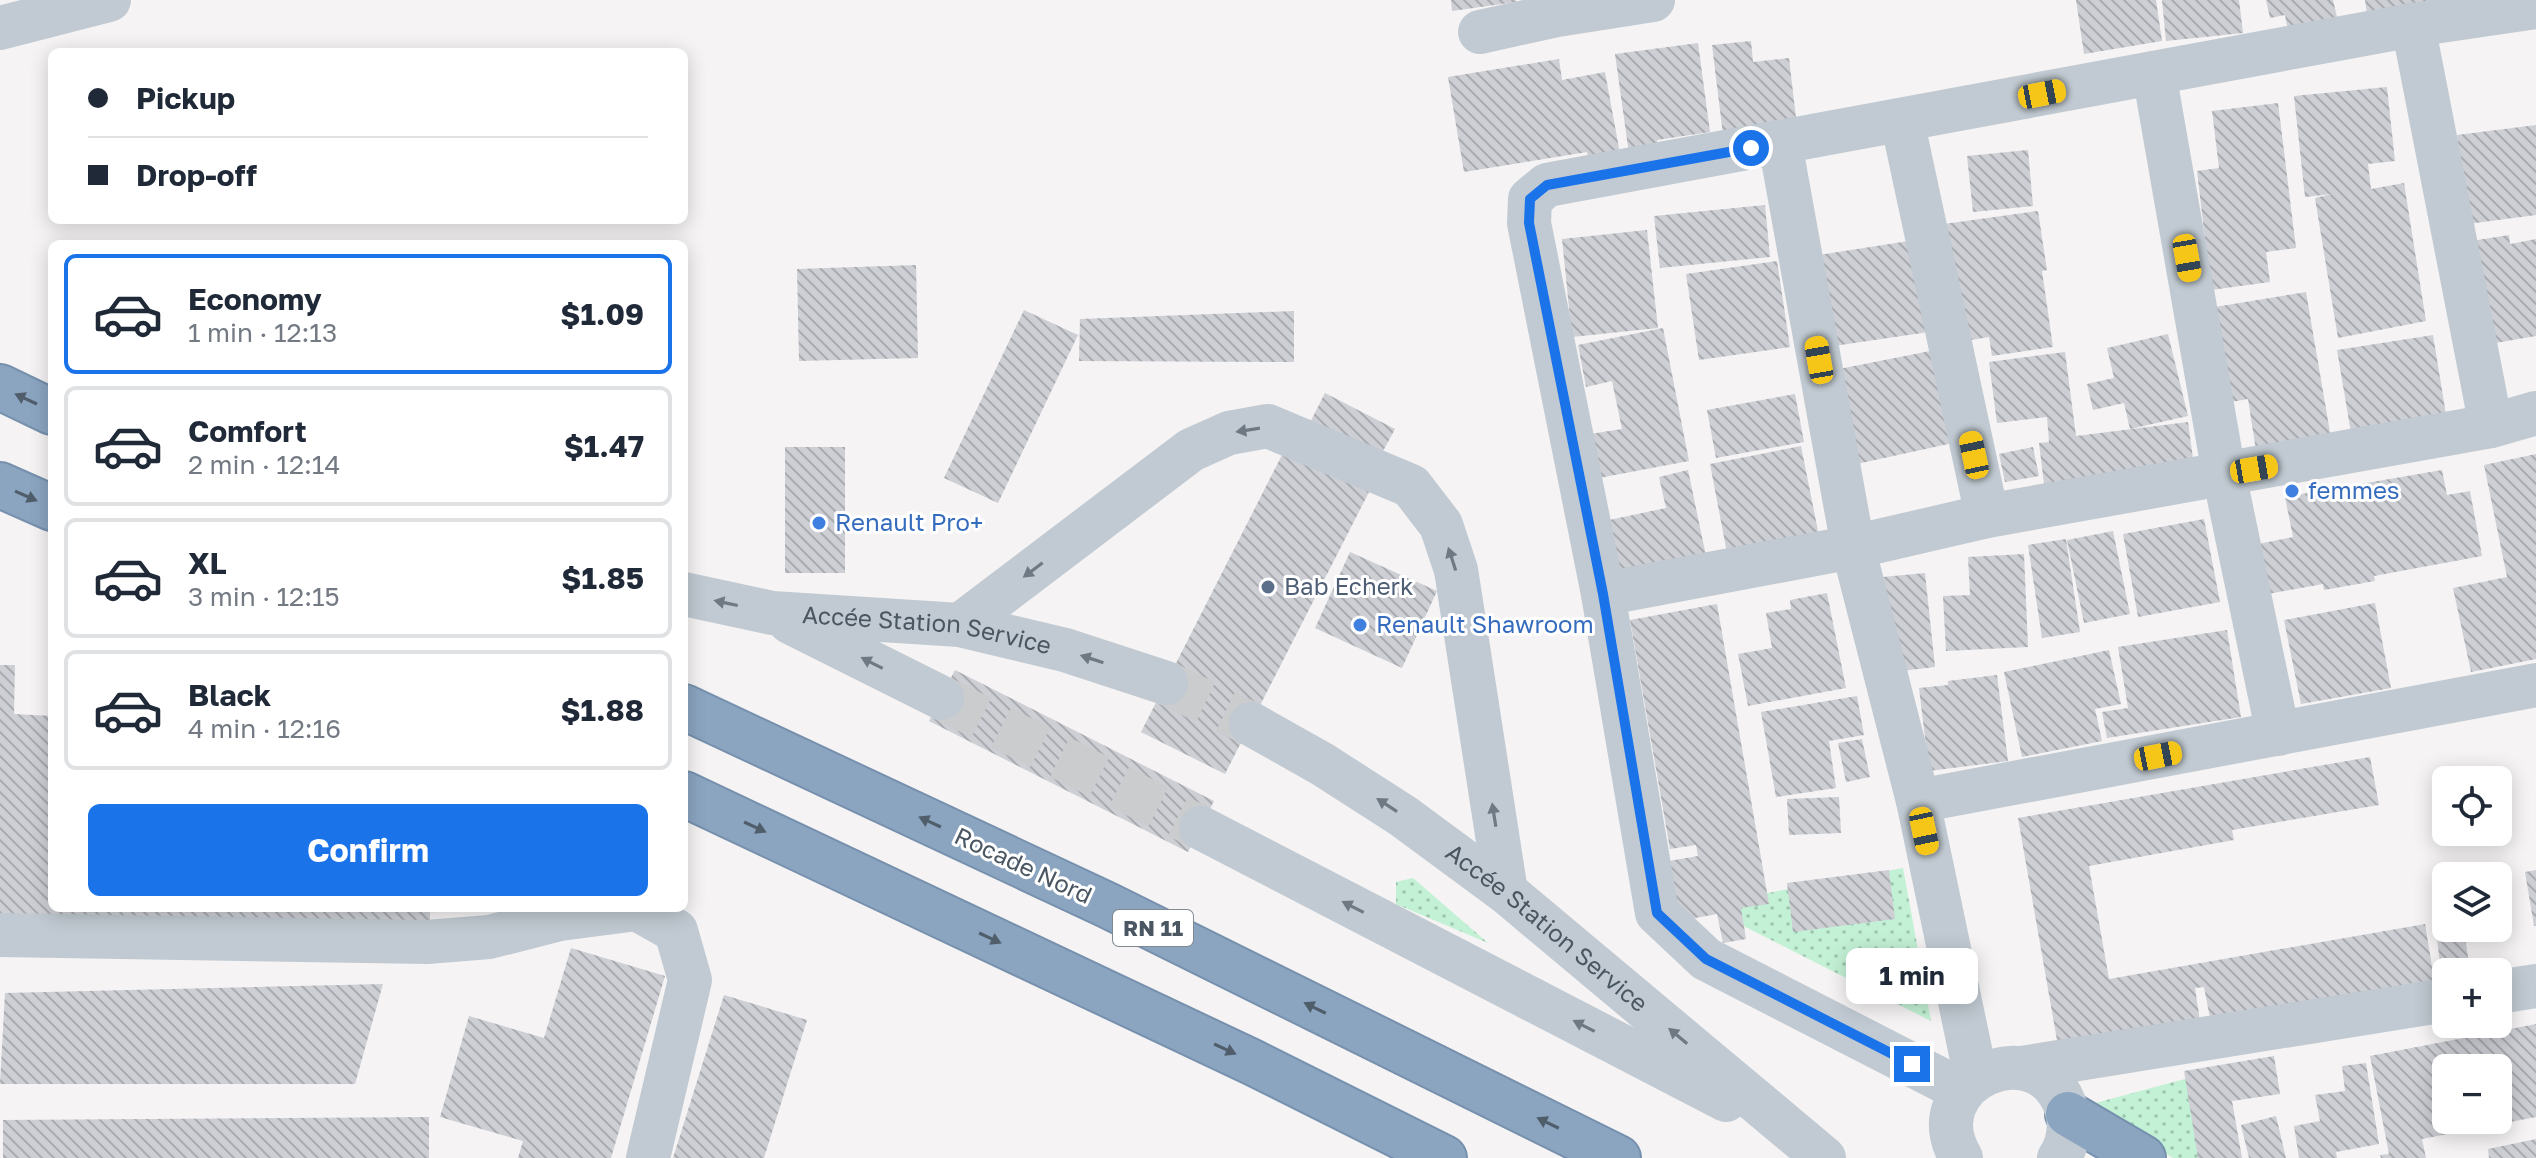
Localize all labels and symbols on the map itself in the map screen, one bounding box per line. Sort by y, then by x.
car [2016,78,2068,110]
route start [1733,130,1769,166]
car [2171,232,2203,284]
car [1803,334,1835,386]
one-way arrow [14,392,38,406]
one-way arrow [1235,424,1260,436]
car [1957,429,1991,481]
car [2228,453,2280,485]
place label: femmes [2308,475,2400,504]
marker: femmes [2283,482,2301,500]
one-way arrow [14,490,38,503]
place label: Renault Pro+ [835,507,983,536]
marker: Renault Pro+ [810,514,828,532]
one-way arrow [1446,547,1458,571]
one-way arrow [1022,562,1043,578]
place label: Bab Echerk [1284,571,1413,600]
marker: Bab Echerk [1259,578,1277,596]
one-way arrow [713,596,738,609]
street label: Accée Station Service [801,599,1054,659]
place label: Renault Shawroom [1376,609,1594,638]
marker: Renault Shawroom [1351,616,1369,634]
one-way arrow [1080,652,1104,664]
one-way arrow [861,657,884,670]
car [2132,740,2184,772]
one-way arrow [1376,798,1397,813]
one-way arrow [1487,803,1500,828]
car [1907,805,1941,857]
one-way arrow [918,815,941,829]
one-way arrow [743,820,766,834]
street label: Rocade Nord [950,820,1097,909]
street label: Accée Station Service [1441,837,1654,1017]
one-way arrow [1342,900,1364,914]
road number: RN 11 [1113,910,1193,946]
one-way arrow [978,931,1001,945]
callout: 1 min [1846,948,1978,1004]
one-way arrow [1303,1001,1327,1015]
one-way arrow [1572,1020,1595,1033]
one-way arrow [1668,1028,1688,1045]
one-way arrow [1213,1042,1237,1056]
route end [1894,1046,1930,1082]
one-way arrow [1536,1117,1559,1130]

